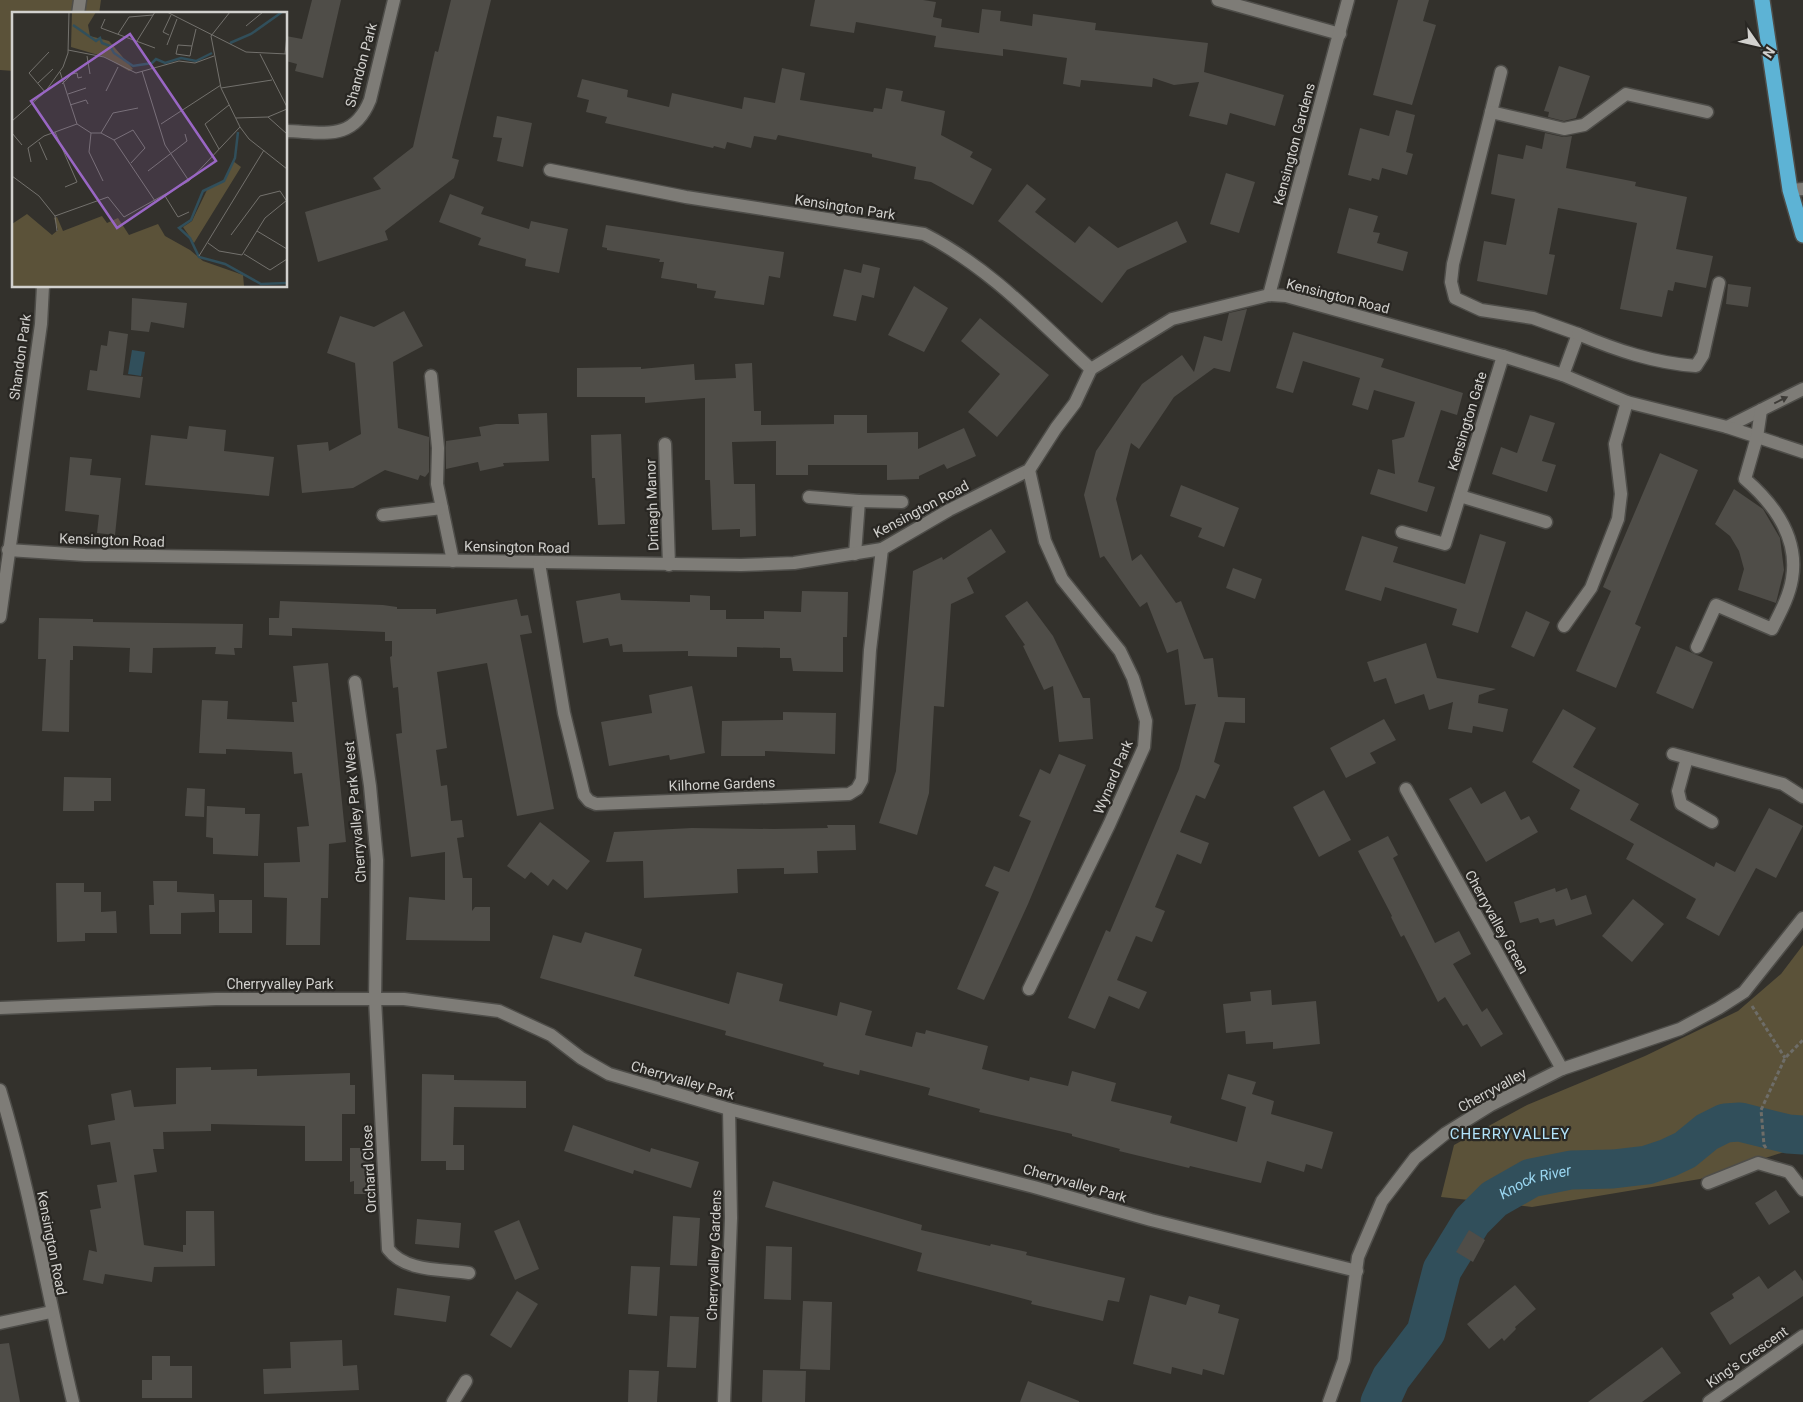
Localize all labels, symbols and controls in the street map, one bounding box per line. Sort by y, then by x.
inset map [12,12,288,288]
street label: Shandon Park [342,20,380,109]
north arrow [1733,20,1783,70]
text: N [1759,44,1778,61]
street label: Kensington Gardens [1270,81,1318,207]
street label: Kensington Park [793,191,897,223]
street label: Kensington Road [1285,275,1391,317]
street label: Shandon Park [6,312,34,401]
street label: Kensington Gate [1444,370,1490,472]
one-way arrow [1774,396,1788,404]
street label: Drinagh Manor [642,458,662,551]
street label: Kensington Road [871,477,971,541]
street label: Kensington Road [59,530,165,550]
street label: Kensington Road [464,538,570,556]
street label: Wynard Park [1090,737,1136,816]
street label: Cherryvalley Park West [341,740,369,883]
street label: Kilhorne Gardens [668,774,776,794]
street label: Cherryvalley Green [1462,868,1532,976]
street label: Cherryvalley Park [226,976,335,992]
street label: Cherryvalley Park [629,1058,738,1103]
street label: Cherryvalley [1455,1065,1529,1115]
street label: Orchard Close [359,1125,379,1213]
district label: CHERRYVALLEY [1450,1125,1570,1143]
street label: Cherryvalley Park [1021,1161,1130,1206]
water label: Knock River [1496,1161,1574,1203]
street label: Cherryvalley Gardens [704,1189,724,1321]
street label: Kensington Road [34,1190,70,1296]
street label: King's Crescent [1703,1323,1791,1391]

